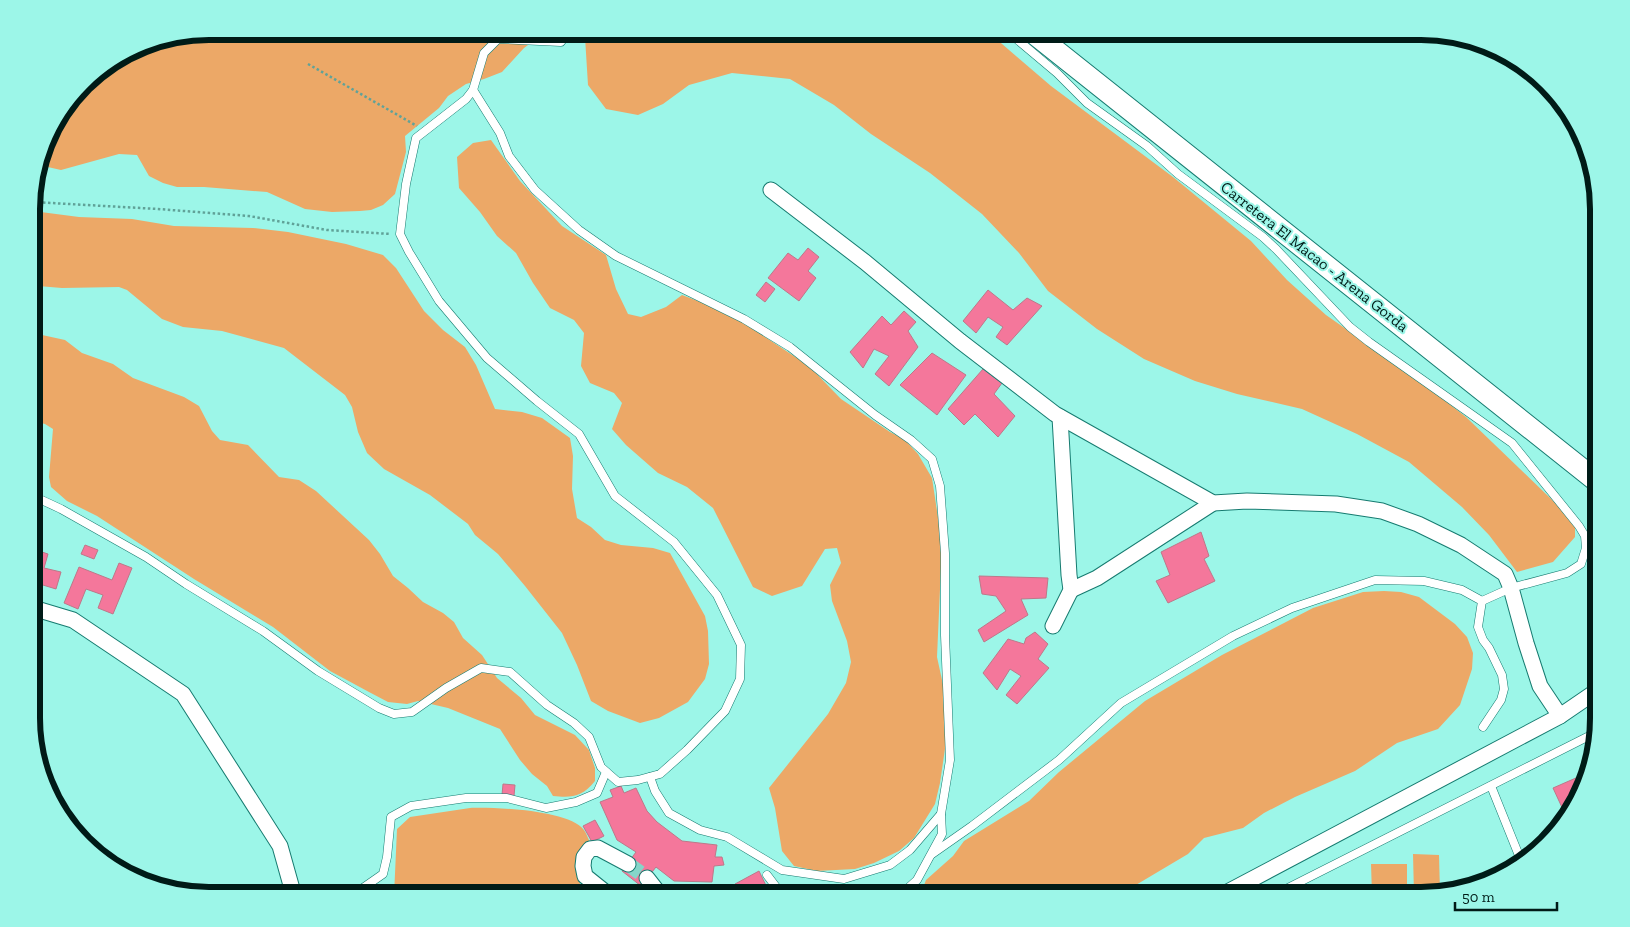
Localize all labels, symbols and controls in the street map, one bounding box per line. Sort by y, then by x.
street label: Carretera El Macao - Arena Gorda [1217,177,1412,336]
scale bar [1455,880,1558,912]
text: 50 m [1462,888,1495,906]

